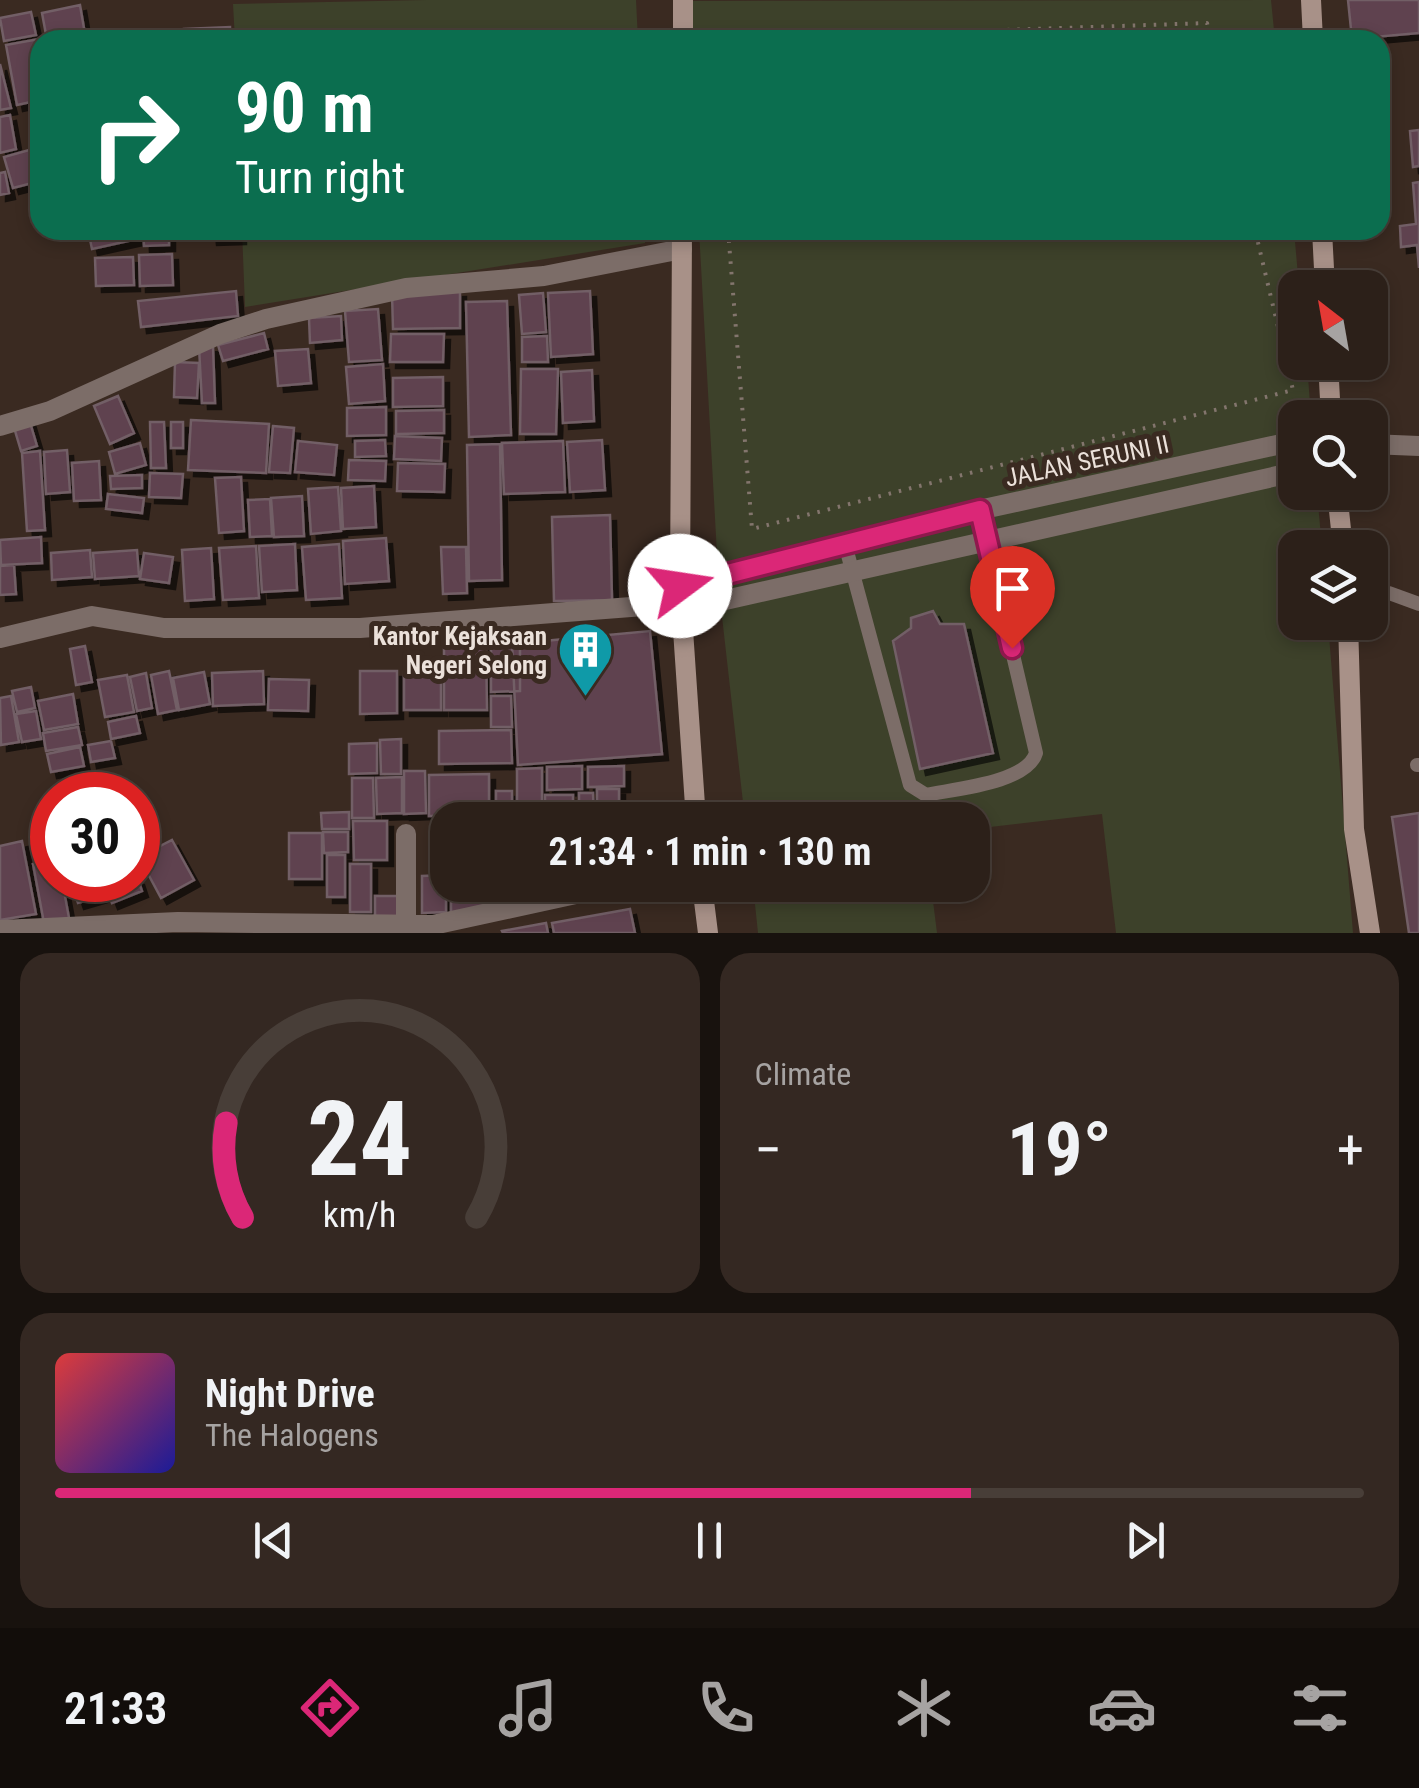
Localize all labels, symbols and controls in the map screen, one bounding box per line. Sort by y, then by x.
text: 90 m [235,67,374,149]
icon: right [70,70,200,200]
text: Turn right [235,151,405,204]
north arrow [1278,270,1388,380]
map controls [1278,270,1388,640]
button: search [1278,400,1388,510]
street label: JALAN SERUNI II [1002,429,1172,493]
button: layers [1278,530,1388,640]
position arrow [628,534,732,638]
pin [970,546,1055,649]
icon: arrive [985,561,1040,616]
building icon: Kantor Kejaksaan Negeri Selong [556,620,616,699]
place label: Kantor Kejaksaan Negeri Selong [373,622,547,680]
speed limit sign: 30 [30,772,160,902]
text: 21:34 · 1 min · 130 m [549,830,871,874]
text: Climate [755,1055,851,1093]
text: 24 [307,1079,412,1200]
text: 19° [1007,1105,1112,1193]
text: − [755,1118,782,1182]
text: + [1337,1118,1364,1182]
text: km/h [323,1194,397,1236]
text: Night Drive [205,1372,375,1416]
text: The Halogens [205,1416,379,1454]
icon: previous [246,1513,301,1568]
icon: pause [682,1513,737,1568]
icon: next [1118,1513,1173,1568]
icon: directions [295,1673,365,1743]
icon: music [493,1673,563,1743]
icon: phone [691,1673,761,1743]
icon: climate [889,1673,959,1743]
icon: car [1087,1673,1157,1743]
icon: filters [1285,1673,1355,1743]
text: 21:33 [64,1682,167,1735]

